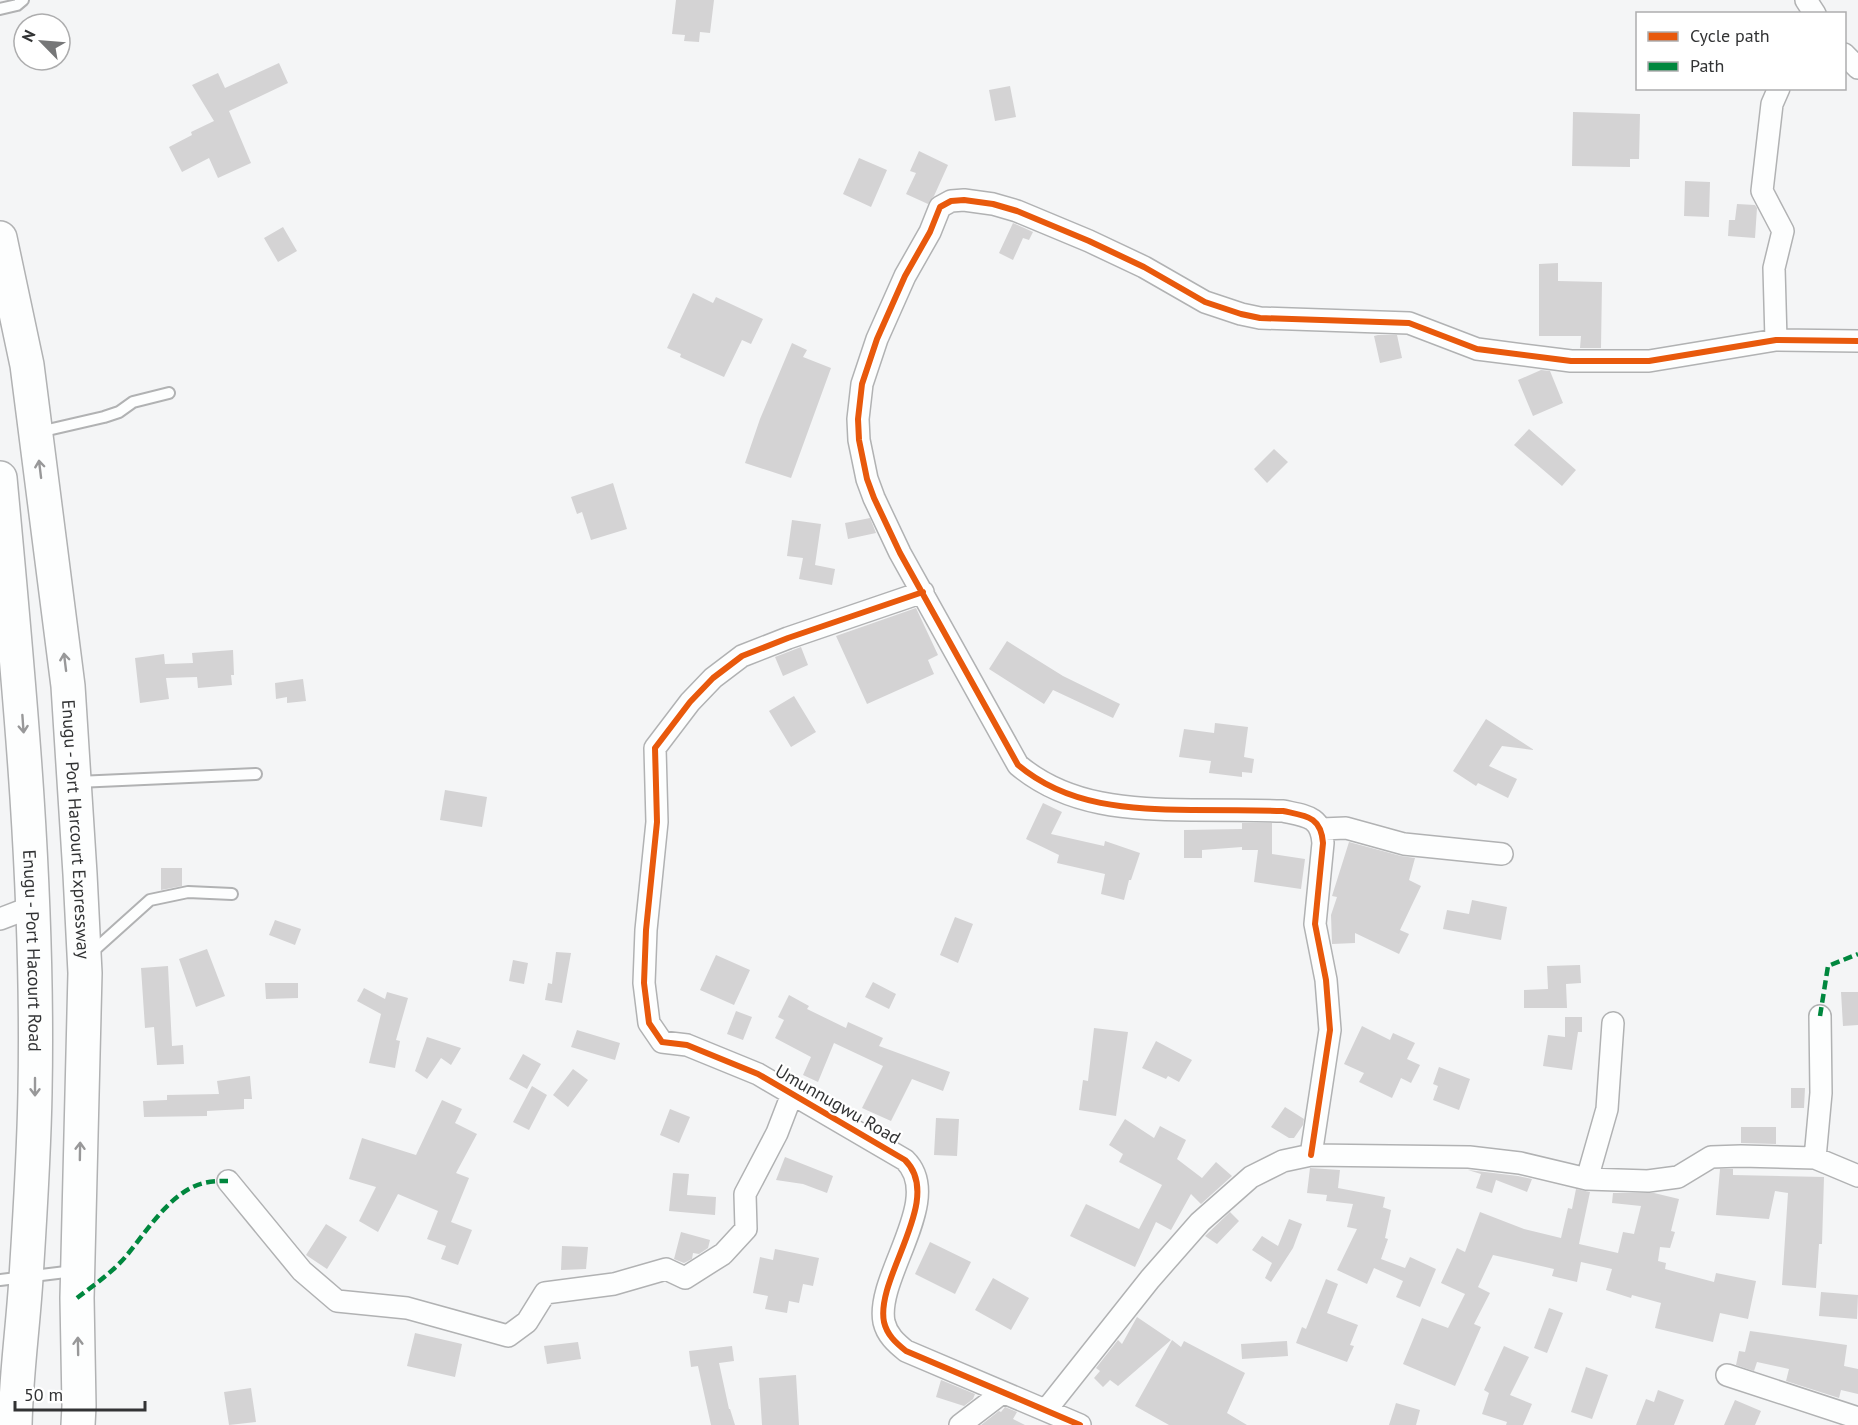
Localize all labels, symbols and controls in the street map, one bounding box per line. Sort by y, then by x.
north arrow [12,12,72,72]
legend [1636,12,1846,90]
text: Cycle path [1690,24,1770,47]
text: N [17,27,40,45]
text: Path [1690,54,1724,77]
one-way arrow [35,460,46,479]
one-way arrow [59,653,70,673]
street label: Enugu - Port Harcourt Expressway [57,699,96,960]
one-way arrow [18,714,29,733]
street label: Enugu - Port Hacourt Road [19,849,47,1052]
street label: Umunnugwu Road [771,1059,905,1149]
one-way arrow [29,1076,41,1096]
one-way arrow [75,1141,86,1161]
one-way arrow [72,1336,84,1356]
scale bar [15,1374,146,1412]
text: 50 m [24,1383,63,1406]

